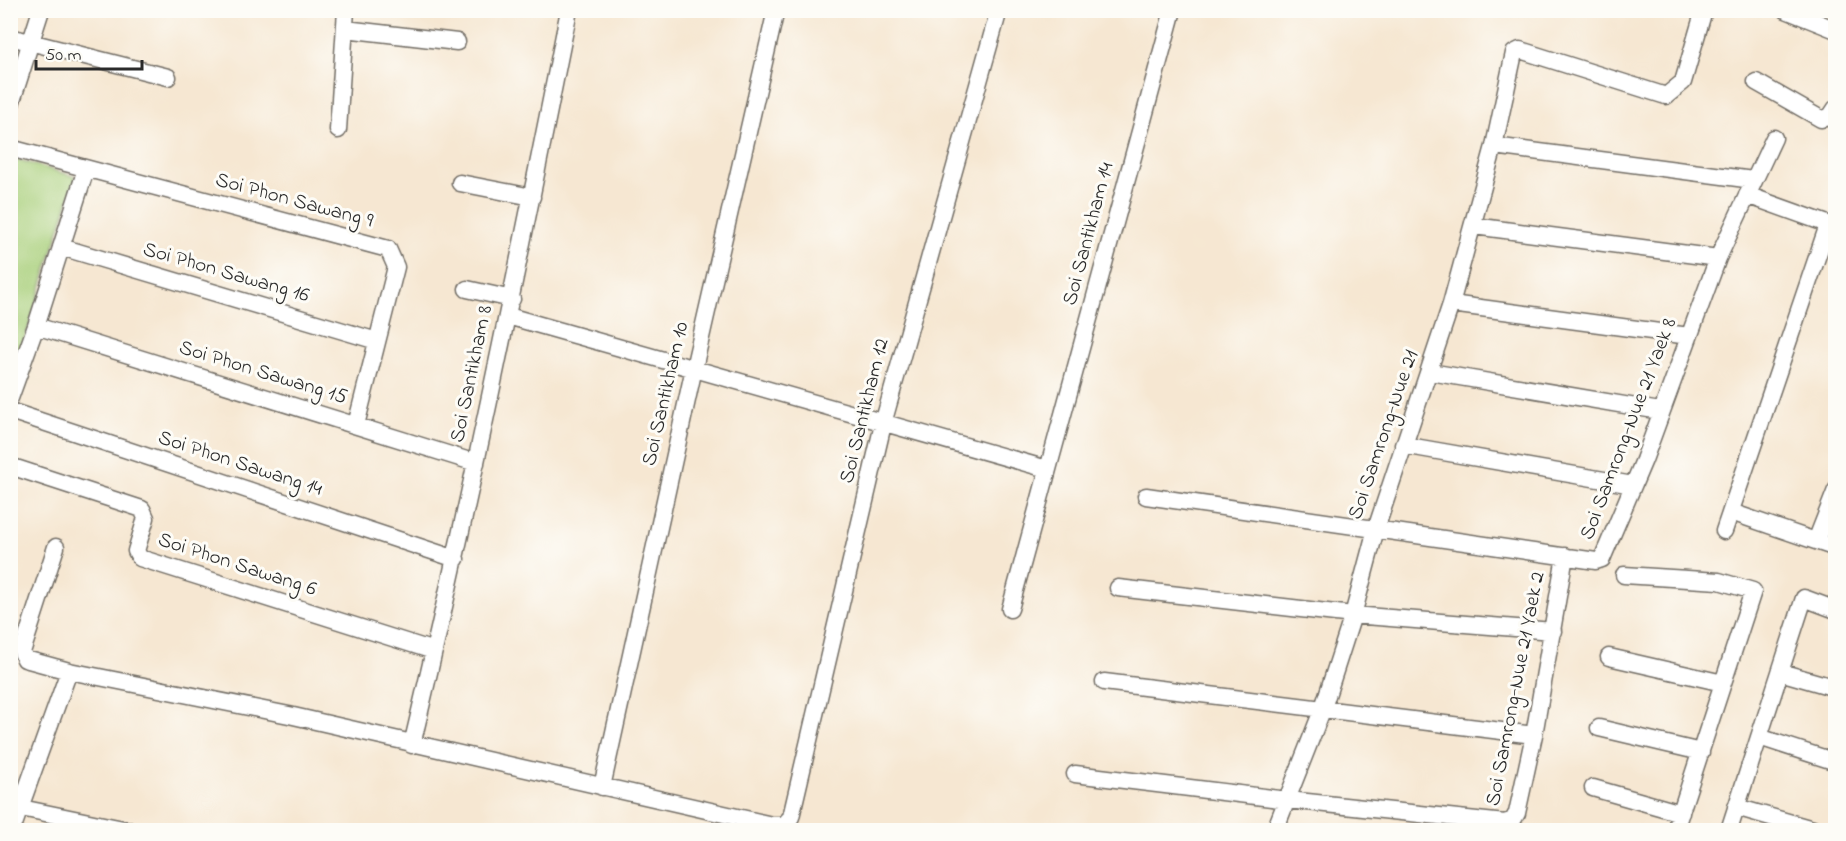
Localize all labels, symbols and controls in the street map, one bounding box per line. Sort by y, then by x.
scale bar [36,33,142,71]
text: 50 m [45,43,82,69]
street label: Soi Santikham 14 [1056,159,1123,309]
street label: Soi Phon Sawang 9 [211,166,377,239]
street label: Soi Phon Sawang 16 [139,235,313,313]
street label: Soi Santikham 8 [443,303,501,445]
street label: Soi Samrong-Nue 21 Yaek 8 [1573,314,1687,545]
street label: Soi Santikham 10 [635,319,697,469]
street label: Soi Phon Sawang 15 [175,333,351,415]
street label: Soi Santikham 12 [832,335,898,487]
street label: Soi Samrong-Nue 21 [1341,346,1429,524]
street label: Soi Phon Sawang 14 [153,423,326,507]
street label: Soi Phon Sawang 6 [153,525,320,607]
street label: Soi Samrong-Nue 21 Yaek 2 [1479,569,1555,809]

